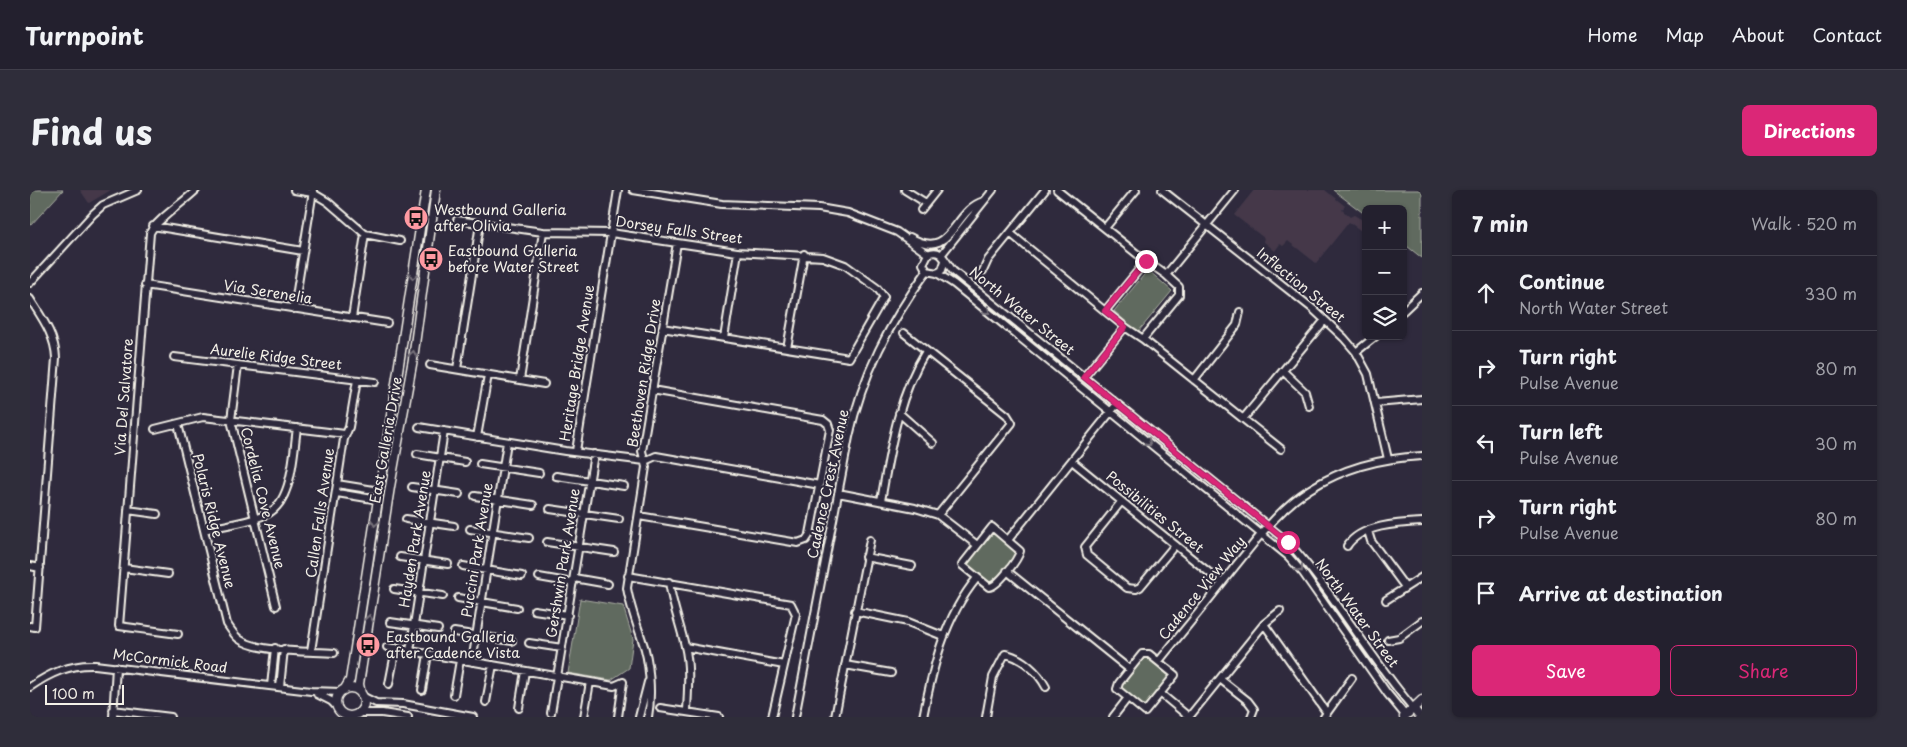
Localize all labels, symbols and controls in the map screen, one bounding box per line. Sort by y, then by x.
text: Turnpoint [25,17,144,53]
text: Home [1587,21,1637,48]
text: Map [1665,21,1704,48]
text: About [1732,21,1784,48]
text: Contact [1812,21,1882,48]
text: Find us [30,104,152,157]
button: Directions [1742,105,1877,156]
place label: Westbound Galleria after Olivia [434,199,567,236]
bus stop icon: Westbound Galleria after Olivia [403,205,429,231]
map controls [1362,205,1407,340]
button: + [1362,205,1407,250]
text: 7 min [1472,207,1528,239]
street label: Dorsey Falls Street [614,210,744,249]
text: Walk · 520 m [1751,211,1857,235]
place label: Eastbound Galleria before Water Street [448,240,579,277]
street label: Inflection Street [1252,242,1351,327]
bus stop icon: Eastbound Galleria before Water Street [418,246,444,272]
route end [1135,250,1158,273]
button: − [1362,250,1407,295]
street label: North Water Street [965,261,1080,360]
text: Continue [1519,267,1605,295]
one-way arrow [408,271,418,280]
street label: Via Serenelia [222,274,315,309]
icon: ahead [1472,279,1500,307]
text: 330 m [1804,281,1857,305]
street label: Heritage Bridge Avenue [554,283,599,443]
button: layers [1362,295,1407,340]
text: North Water Street [1519,295,1668,319]
street label: Beethoven Ridge Drive [621,297,666,449]
one-way arrow [982,306,991,315]
street label: Via Del Salvatore [109,338,138,456]
street label: Aurelie Ridge Street [209,338,343,375]
text: Turn right [1519,342,1617,370]
one-way arrow [408,350,418,359]
icon: right [1472,354,1500,382]
text: 80 m [1815,356,1857,380]
text: Pulse Avenue [1519,370,1619,394]
street label: East Galleria Drive [364,375,407,505]
street label: Cadence Crest Avenue [801,407,854,560]
text: Turn left [1519,417,1603,445]
street label: Cordelia Cove Avenue [236,425,291,571]
icon: left [1472,429,1500,457]
text: 30 m [1815,431,1857,455]
one-way arrow [1143,438,1152,447]
text: Pulse Avenue [1519,445,1619,469]
street label: Callen Falls Avenue [300,446,339,579]
street label: Polaris Ridge Avenue [188,451,242,591]
street label: Possibilities Street [1102,466,1209,558]
street label: Hayden Park Avenue [393,468,436,609]
street label: Puccini Park Avenue [455,481,498,619]
street label: Gershwin Park Avenue [540,486,585,639]
text: Turn right [1519,492,1617,520]
icon: right [1472,504,1500,532]
text: 80 m [1815,506,1857,530]
one-way arrow [370,518,380,527]
text: Pulse Avenue [1519,520,1619,544]
street label: Cadence View Way [1153,531,1250,644]
route start [1277,531,1300,554]
street label: North Water Street [1311,554,1404,672]
one-way arrow [1294,564,1303,573]
icon: arrive [1472,579,1500,607]
text: Arrive at destination [1519,579,1723,607]
one-way arrow [363,614,374,622]
place label: Eastbound Galleria after Cadence Vista [386,626,520,663]
bus stop icon: Eastbound Galleria after Cadence Vista [355,632,381,658]
street label: McCormick Road [112,643,229,678]
button: Save [1472,645,1660,696]
button: Share [1670,645,1857,696]
scale bar [45,682,124,705]
text: 100 m [52,683,95,704]

